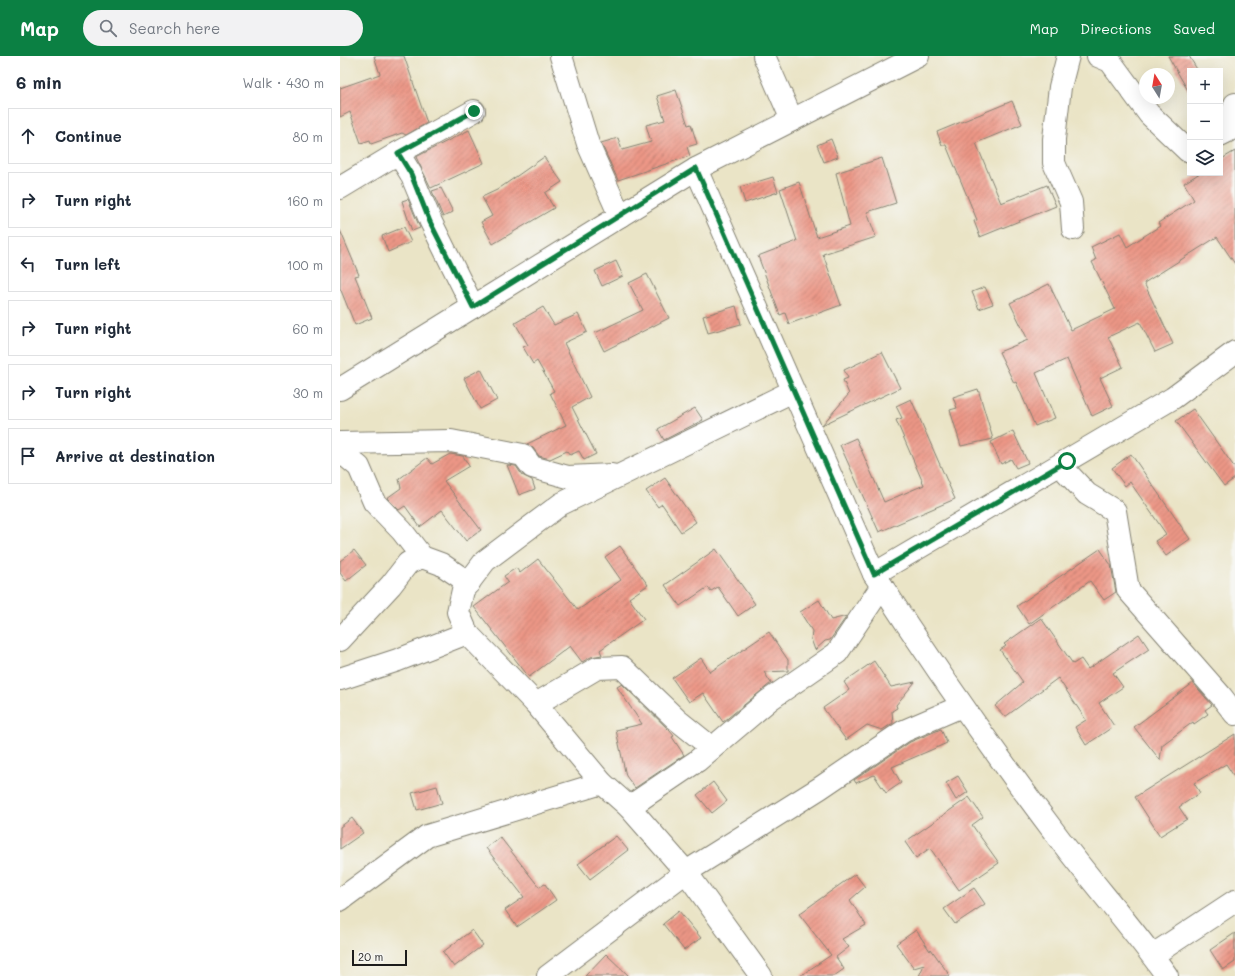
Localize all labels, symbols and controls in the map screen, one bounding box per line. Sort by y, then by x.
search box [83,10,363,46]
text: Map [20,16,59,41]
icon: search [97,17,119,39]
text: Search here [129,18,220,38]
text: Map [1030,19,1058,38]
text: Directions [1080,19,1151,38]
text: Saved [1173,19,1215,38]
north arrow [1139,68,1175,104]
map controls [1187,68,1223,176]
button: + [1187,68,1223,104]
text: 6 min [16,71,61,93]
text: Walk · 430 m [243,74,324,91]
route end [465,102,483,120]
button: − [1187,104,1223,140]
icon: ahead [17,125,39,147]
text: Continue [55,126,122,146]
text: 80 m [293,128,323,145]
button: layers [1187,140,1223,176]
icon: right [17,189,39,211]
text: Turn right [55,190,132,210]
text: 160 m [287,192,323,209]
icon: left [17,253,39,275]
text: Turn left [55,254,120,274]
text: 100 m [287,256,323,273]
icon: right [17,317,39,339]
text: Turn right [55,318,132,338]
text: 60 m [293,320,323,337]
icon: right [17,381,39,403]
text: Turn right [55,382,132,402]
text: 30 m [293,384,323,401]
icon: arrive [17,445,39,467]
text: Arrive at destination [55,446,215,466]
route start [1058,452,1076,470]
scale bar [352,948,407,967]
text: 20 m [358,949,383,964]

